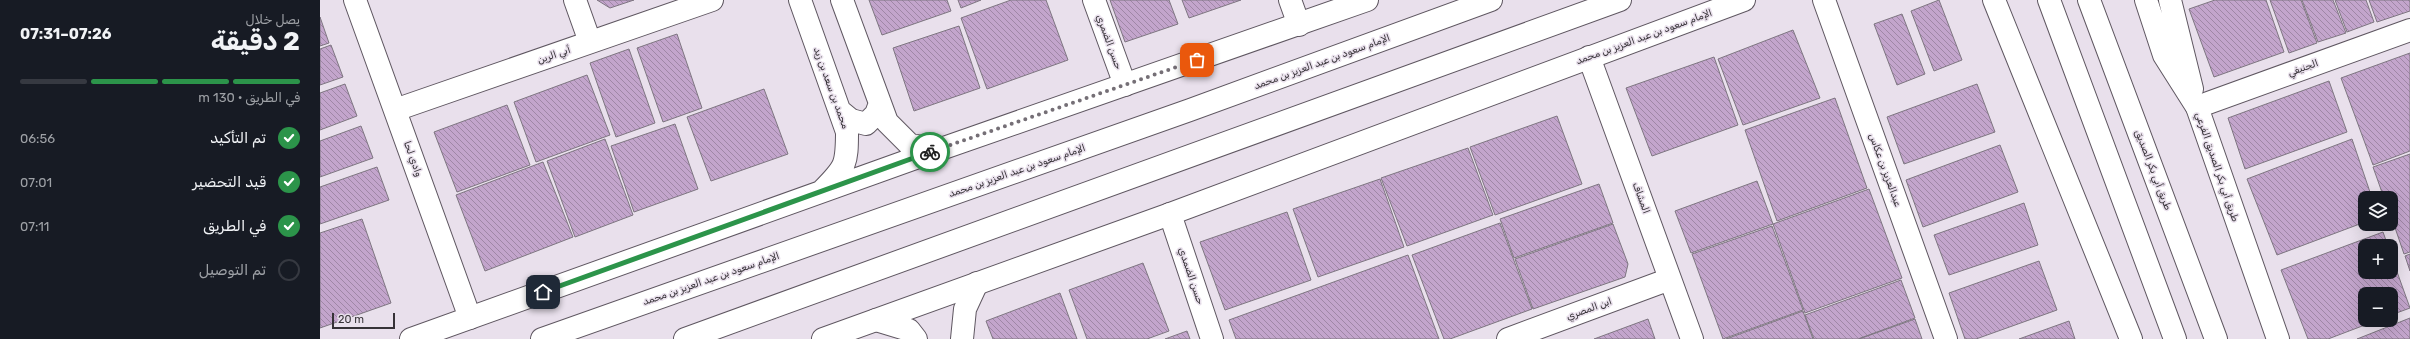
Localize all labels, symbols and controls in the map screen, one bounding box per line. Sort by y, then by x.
street label: الإمام سعود بن عبد العزيز بن محمد [1574,7,1714,67]
text: يصل خلال [246,12,300,27]
street label: حسن الضمري [1093,13,1125,72]
text: 07:26–07:31 [20,25,112,43]
text: 2 دقيقة [211,26,300,57]
street label: الإمام سعود بن عبد العزيز بن محمد [1252,32,1392,92]
pin [1180,43,1214,77]
street label: أبي الرين [536,44,573,68]
street label: محمد بن سعد بن زيد [811,46,851,131]
icon: bag [1186,49,1208,71]
street label: الجنيفي [2286,57,2321,81]
text: في الطريق · 130 m [198,90,300,105]
street label: طريق أبي بكر الصديق الفرعي [2191,111,2241,224]
icon: check [278,127,300,149]
street label: طريق أبي بكر الصديق [2130,128,2174,213]
text: تم التأكيد [210,129,266,147]
text: 06:56 [20,131,55,146]
courier [910,132,950,172]
street label: عبدالعزيز بن عكاس [1866,132,1904,209]
street label: وادي لحا [400,140,425,179]
icon: bike [919,141,941,163]
street label: الإمام سعود بن عبد العزيز بن محمد [947,142,1087,200]
icon: check [278,171,300,193]
text: قيد التحضير [193,173,266,191]
text: 07:01 [20,175,52,190]
street label: المشاف [1630,181,1652,215]
map controls [2358,191,2398,327]
button: layers [2358,191,2398,231]
icon: check [278,215,300,237]
text: في الطريق [203,217,266,235]
text: 07:11 [20,219,49,234]
button: + [2358,239,2398,279]
street label: حسن الضمدي [1175,246,1206,306]
street label: الإمام سعود بن عبد العزيز بن محمد [641,250,781,308]
text: تم التوصيل [199,261,266,279]
pin [526,275,560,309]
icon: home [532,281,554,303]
button: − [2358,287,2398,327]
street label: ابن المصري [1565,295,1614,324]
scale bar [332,311,395,330]
text: 20 m [338,313,364,326]

